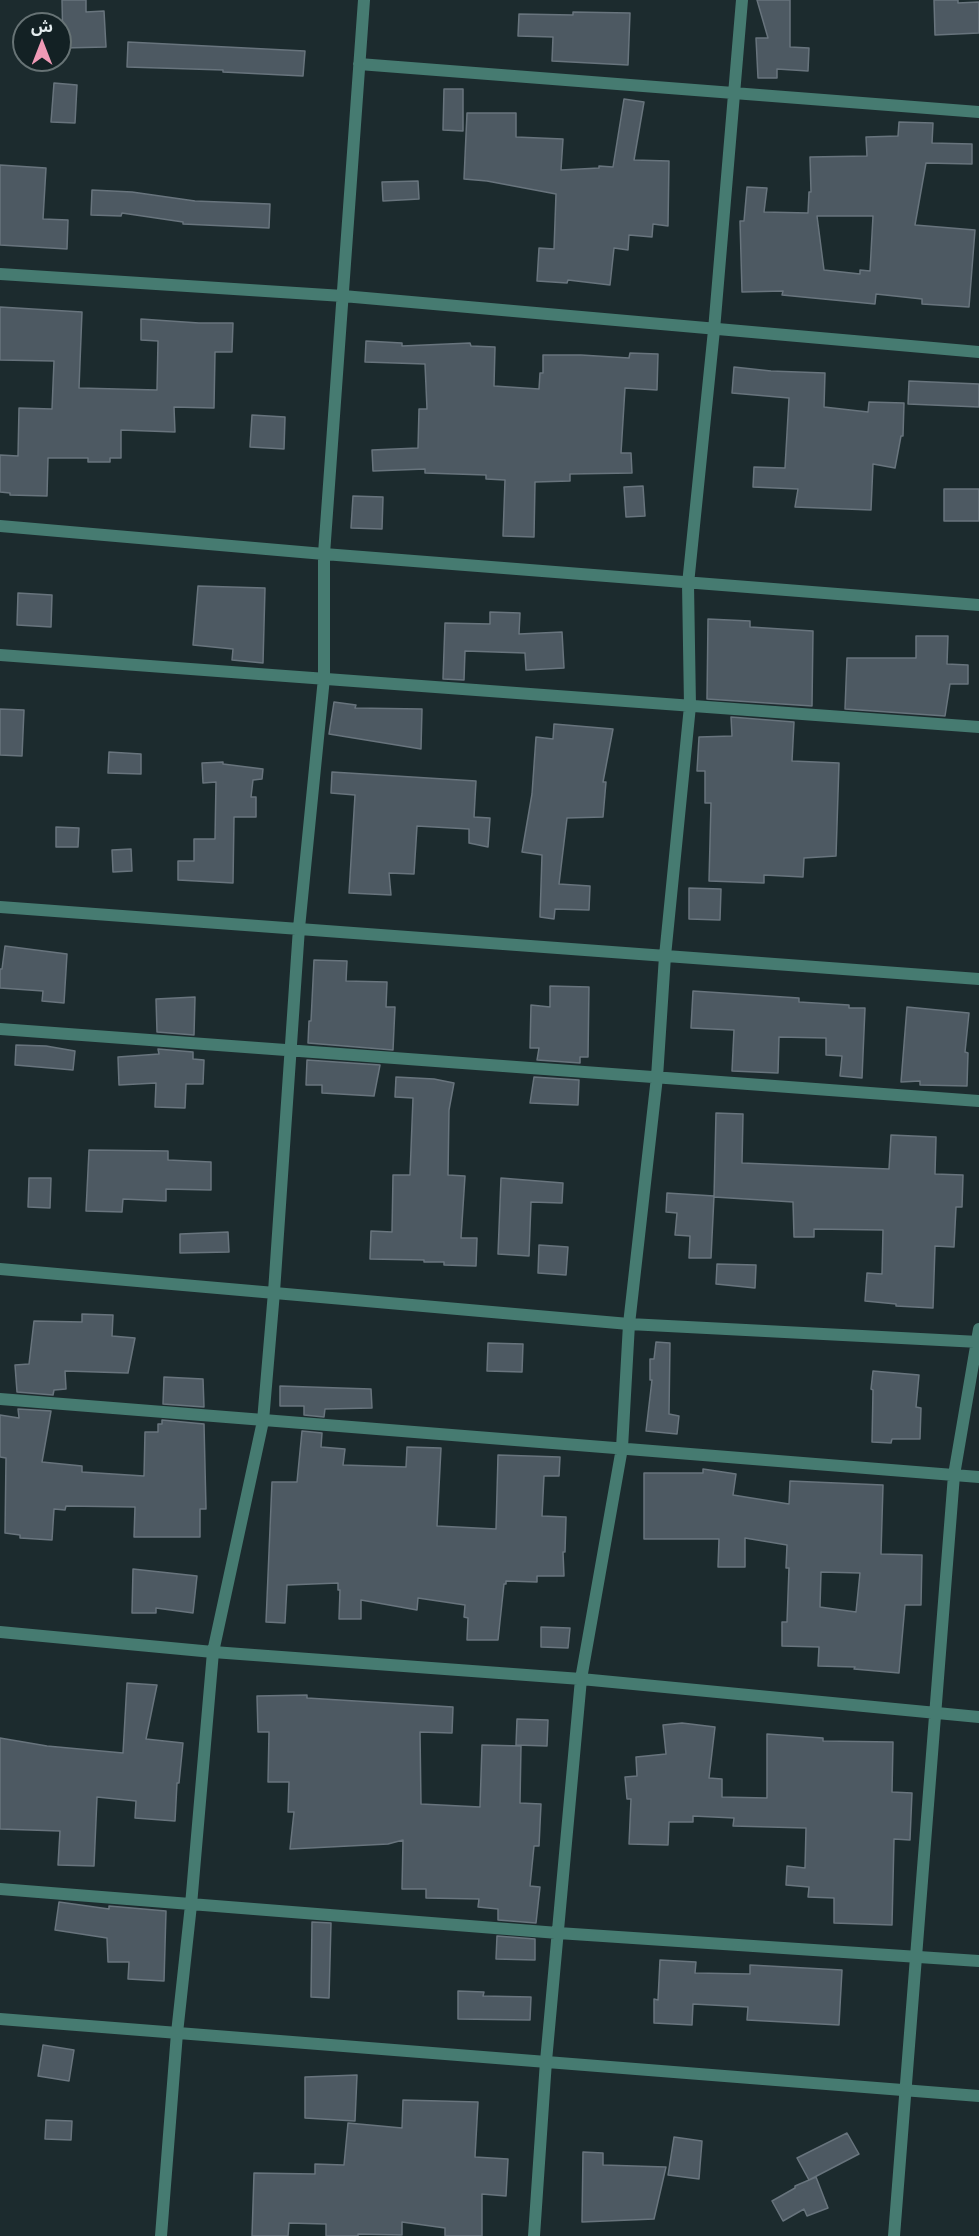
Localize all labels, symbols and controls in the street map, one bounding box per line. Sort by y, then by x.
north arrow [12,12,72,72]
text: ش [31,16,53,36]

